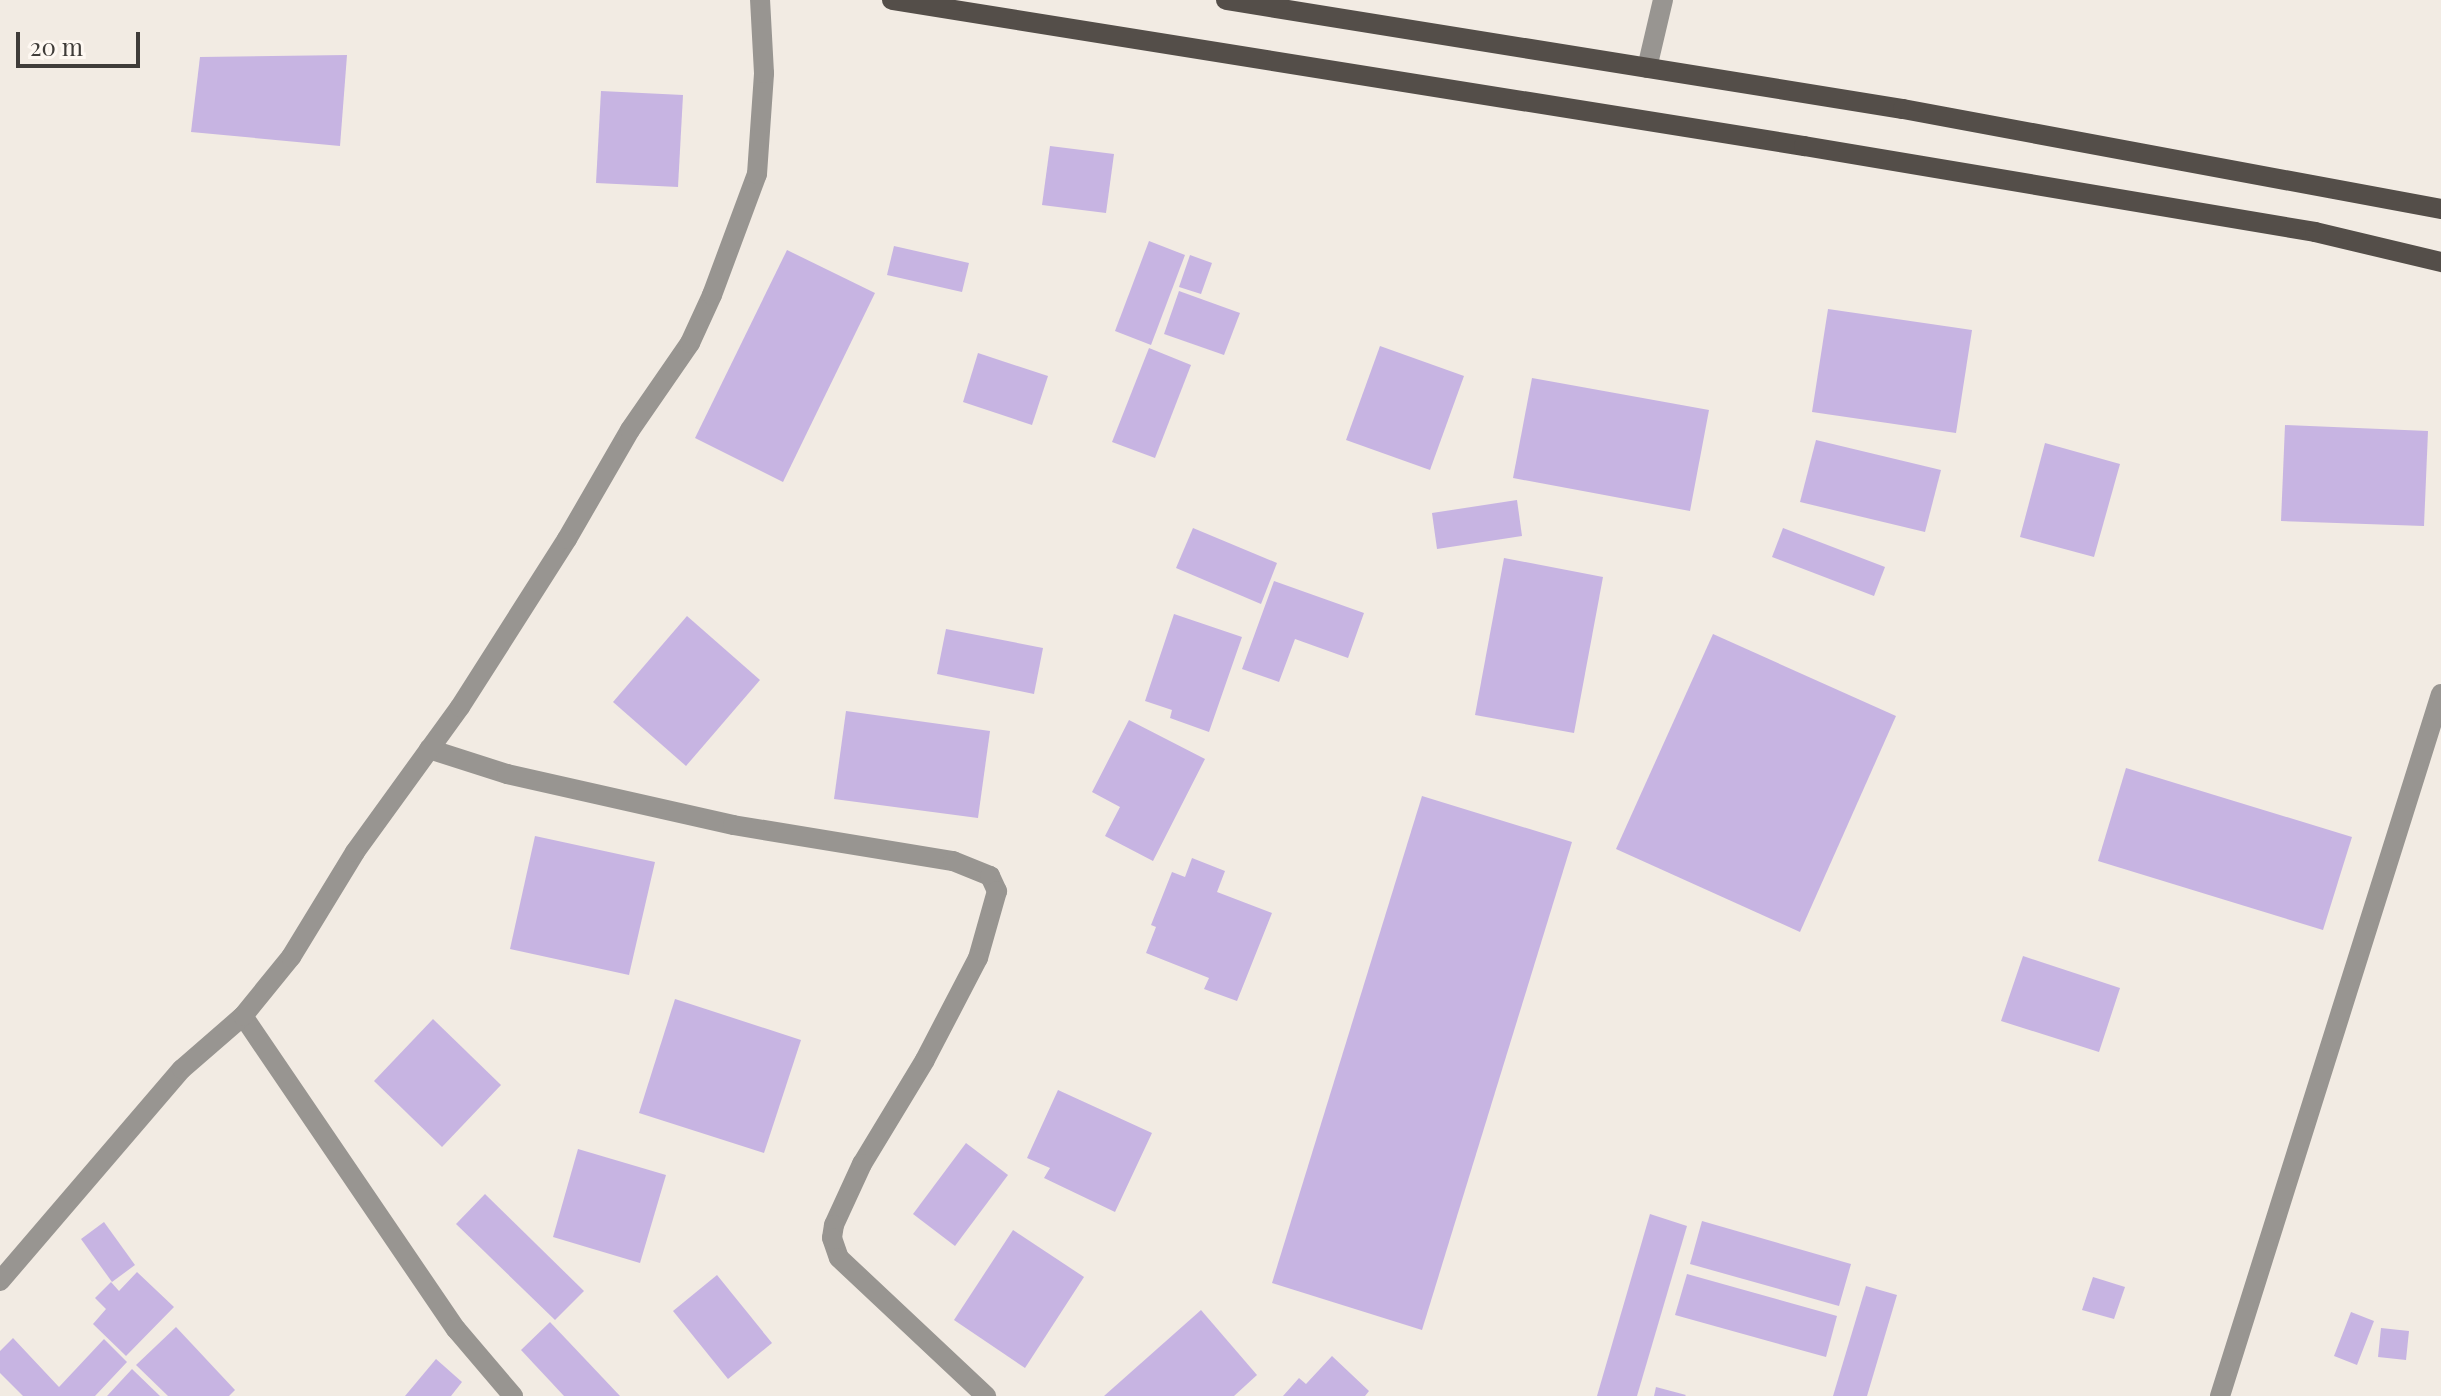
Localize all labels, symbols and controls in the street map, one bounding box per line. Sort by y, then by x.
scale bar [20,16,144,66]
text: 20 m [30,30,83,62]

